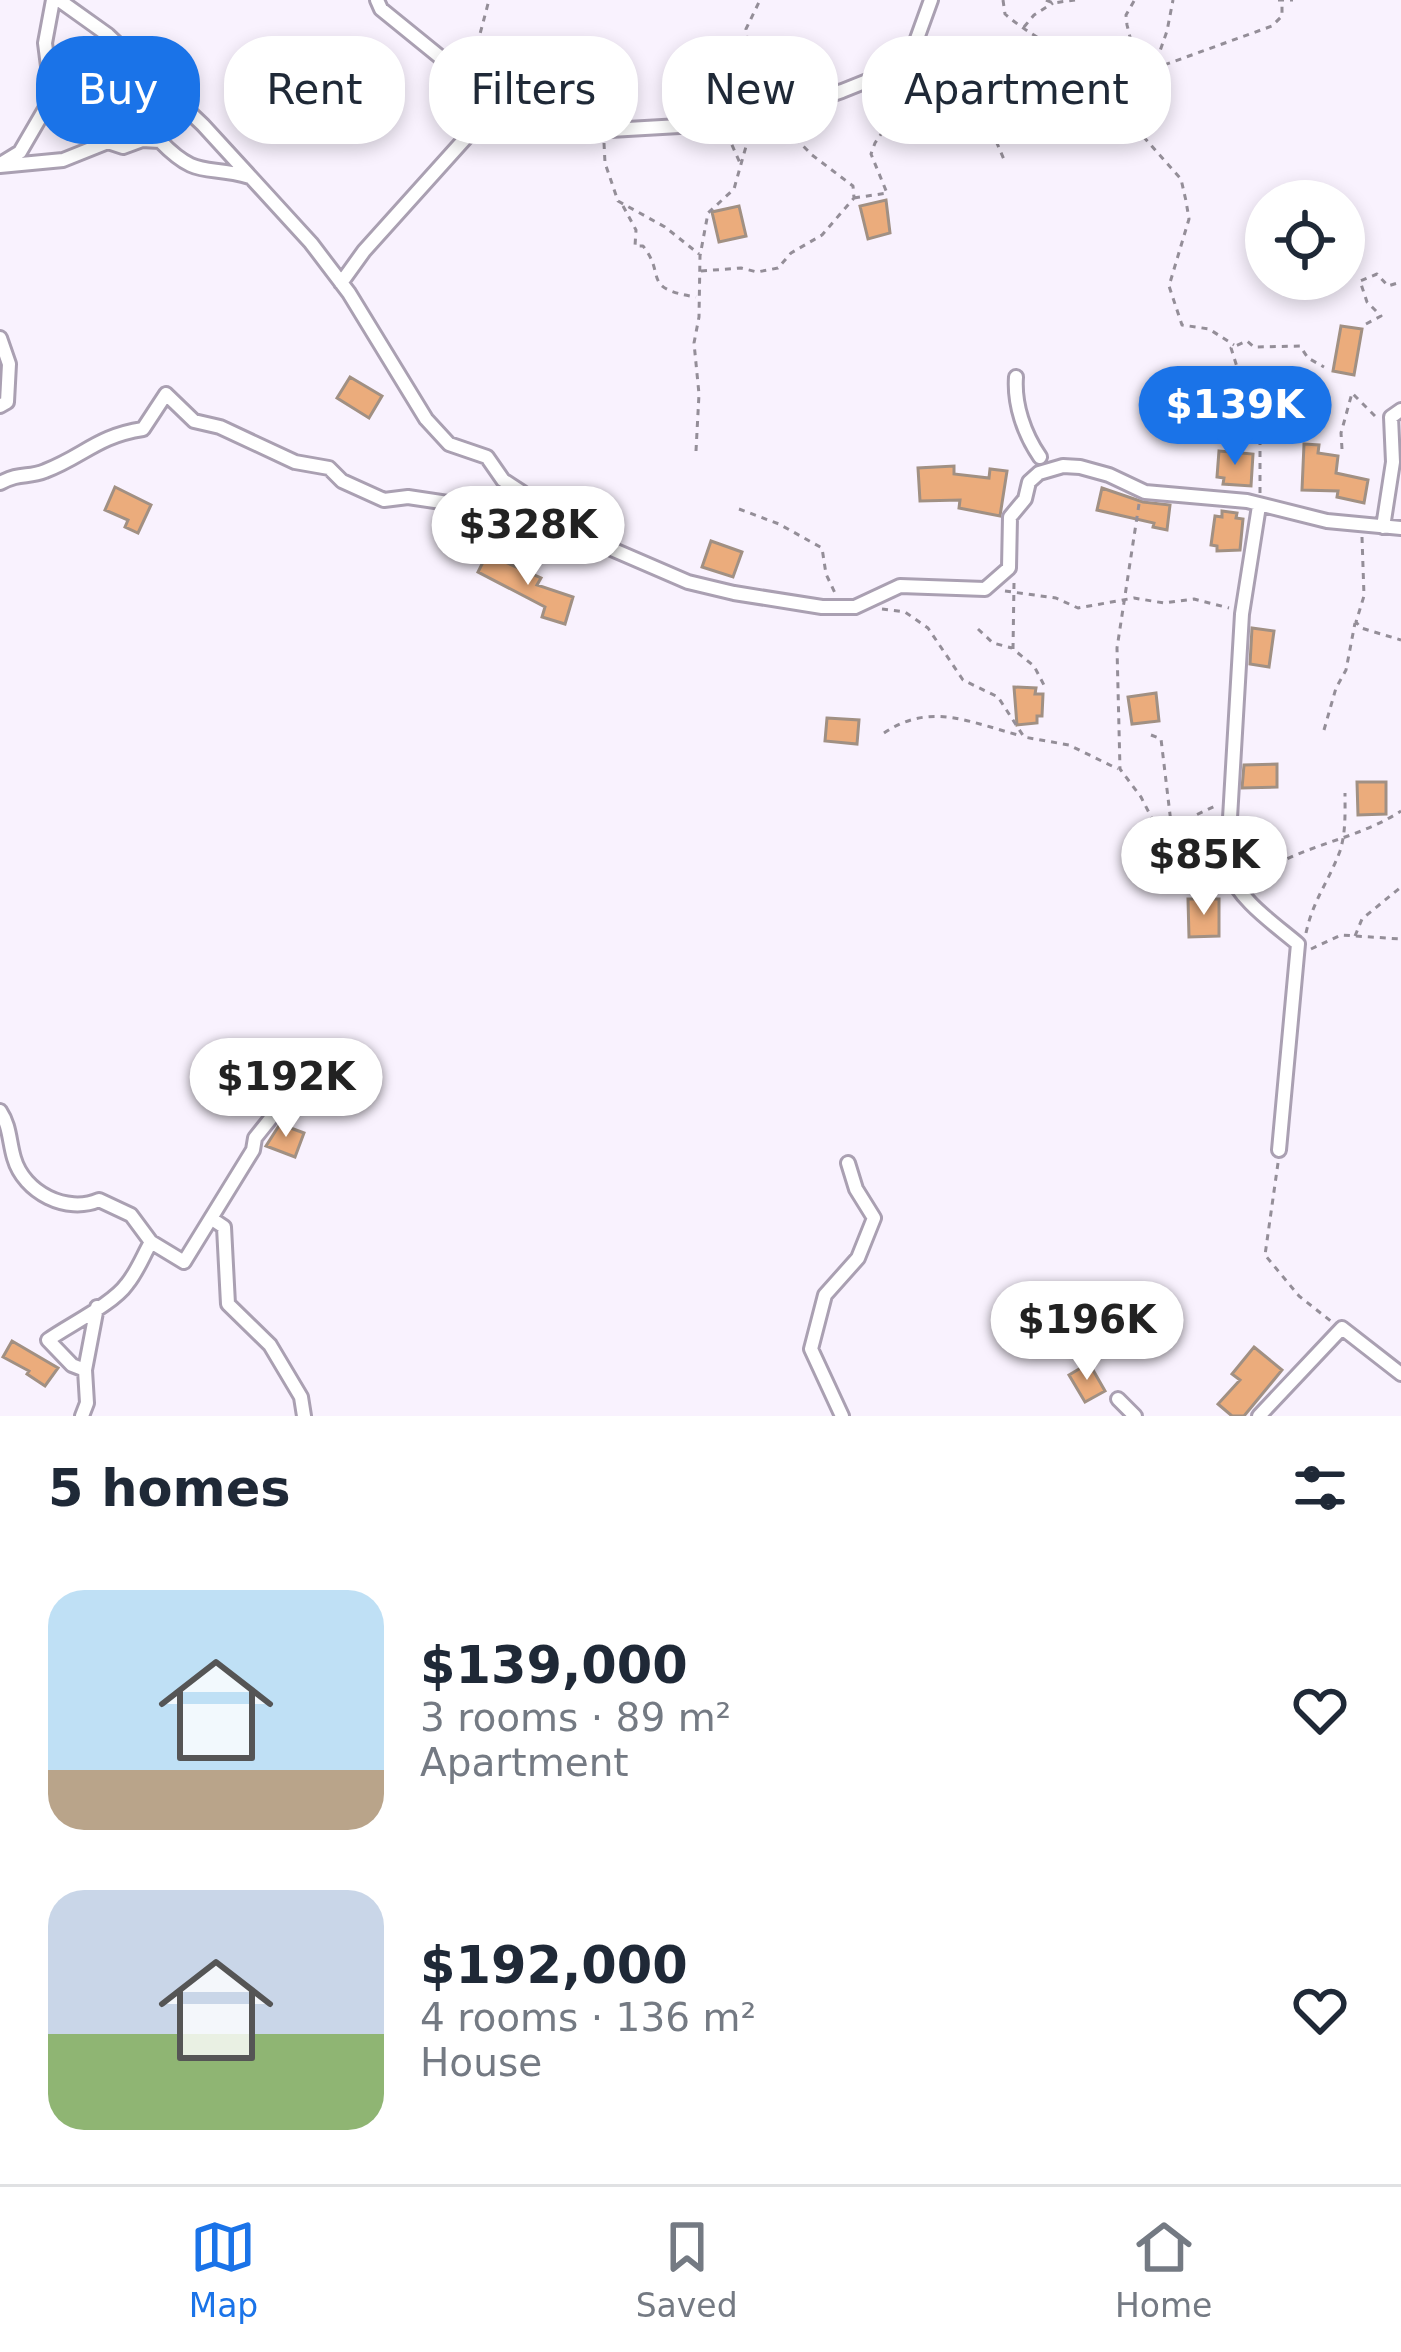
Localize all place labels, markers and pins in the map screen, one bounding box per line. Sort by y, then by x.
pin: $139K [1151,366,1319,468]
pin: $328K [444,486,612,588]
pin: $85K [1133,816,1275,918]
pin: $192K [202,1038,370,1140]
pin: $196K [1003,1281,1171,1383]

